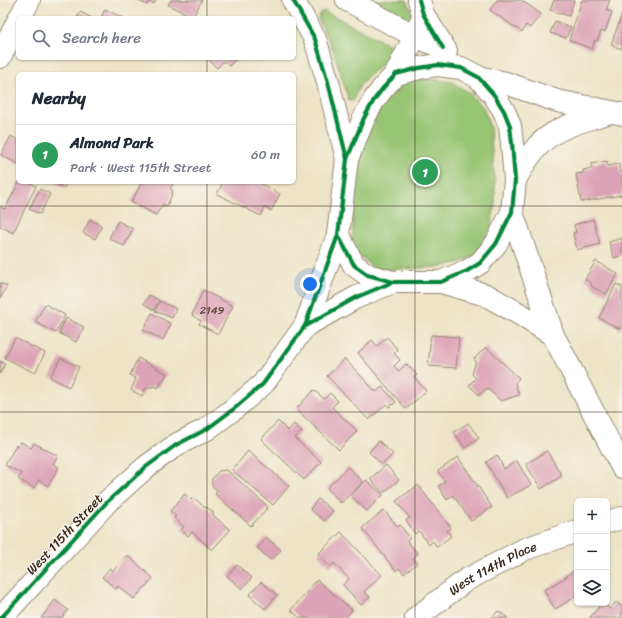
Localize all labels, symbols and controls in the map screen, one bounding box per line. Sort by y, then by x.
search box [16,16,296,60]
text: Search here [62,25,141,51]
icon: search [30,27,52,49]
text: Nearby [32,83,86,113]
text: Almond Park [70,130,154,156]
text: 1 [42,143,48,166]
text: 60 m [251,143,280,166]
text: Park · West 115th Street [70,156,211,179]
pin: 1 [412,157,438,187]
your location [300,274,320,294]
house number: 2149 [200,301,225,320]
street label: West 115th Street [20,488,109,580]
map controls [574,498,610,606]
button: + [574,498,610,534]
button: − [574,534,610,570]
street label: West 114th Place [444,535,540,601]
button: layers [574,570,610,606]

